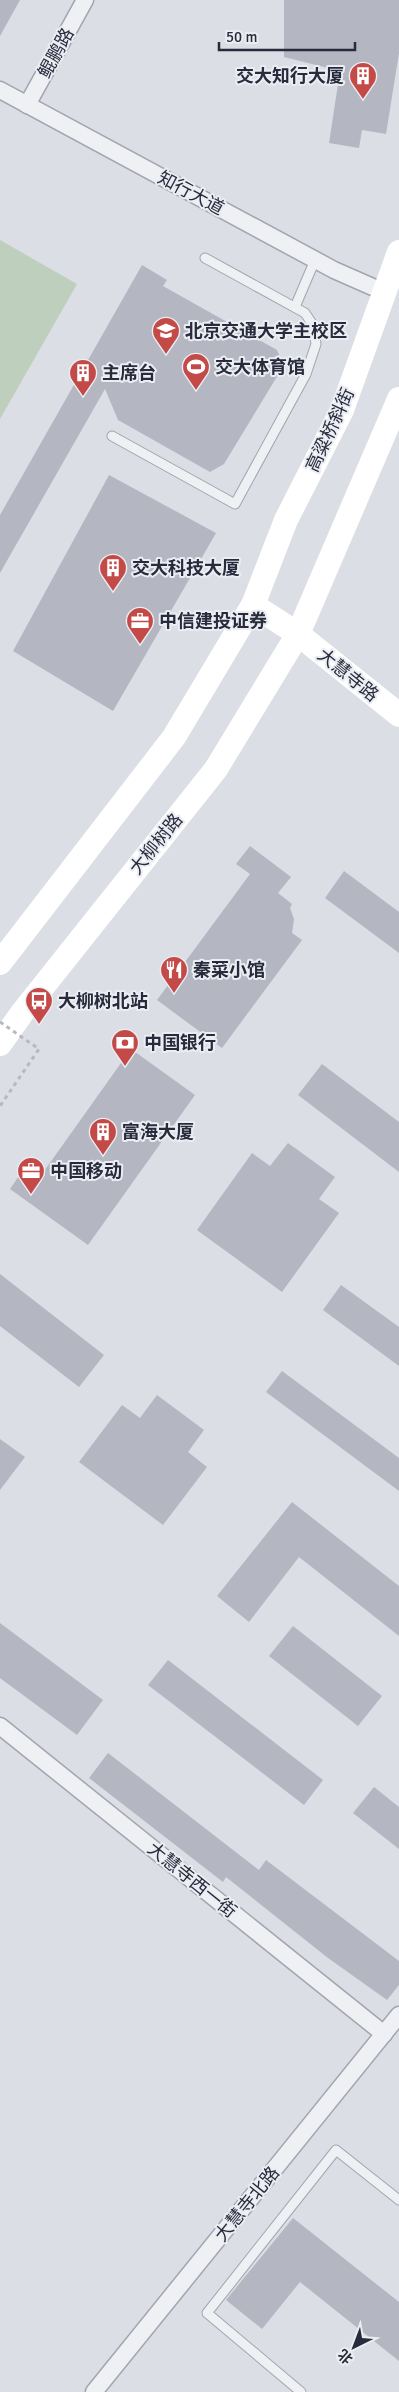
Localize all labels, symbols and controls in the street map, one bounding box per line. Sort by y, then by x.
scale bar [219,20,355,52]
street label: 鲲鹏路 [33,24,79,82]
text: 50 m [226,28,257,46]
building icon: 交大知行大厦 [348,61,378,100]
place label: 交大知行大厦 [236,65,344,87]
street label: 知行大道 [154,166,228,220]
school or university icon: 北京交通大学主校区 [151,316,181,355]
place label: 北京交通大学主校区 [185,320,347,342]
sports icon: 交大体育馆 [181,352,211,391]
place label: 交大体育馆 [215,356,305,378]
building icon: 主席台 [68,358,98,397]
place label: 主席台 [102,362,156,384]
street label: 高粱桥斜街 [301,385,359,475]
building icon: 交大科技大厦 [98,553,128,592]
place label: 交大科技大厦 [132,557,240,579]
office icon: 中信建投证券 [125,606,155,645]
place label: 中信建投证券 [159,610,267,632]
street label: 大慧寺路 [313,644,383,706]
street label: 大柳树路 [125,809,187,879]
restaurant icon: 秦菜小馆 [159,955,189,994]
place label: 秦菜小馆 [193,959,265,981]
bus stop icon: 大柳树北站 [24,986,54,1025]
place label: 大柳树北站 [58,990,148,1012]
bank icon: 中国银行 [110,1028,140,1067]
place label: 中国银行 [144,1032,216,1054]
building icon: 富海大厦 [88,1117,118,1156]
place label: 富海大厦 [122,1121,194,1143]
office icon: 中国移动 [16,1156,46,1195]
place label: 中国移动 [50,1160,122,1182]
street label: 大慧寺西一街 [143,1837,241,1923]
street label: 大慧寺北路 [210,2162,284,2246]
north arrow [329,2322,379,2372]
text: 北 [335,2345,357,2367]

